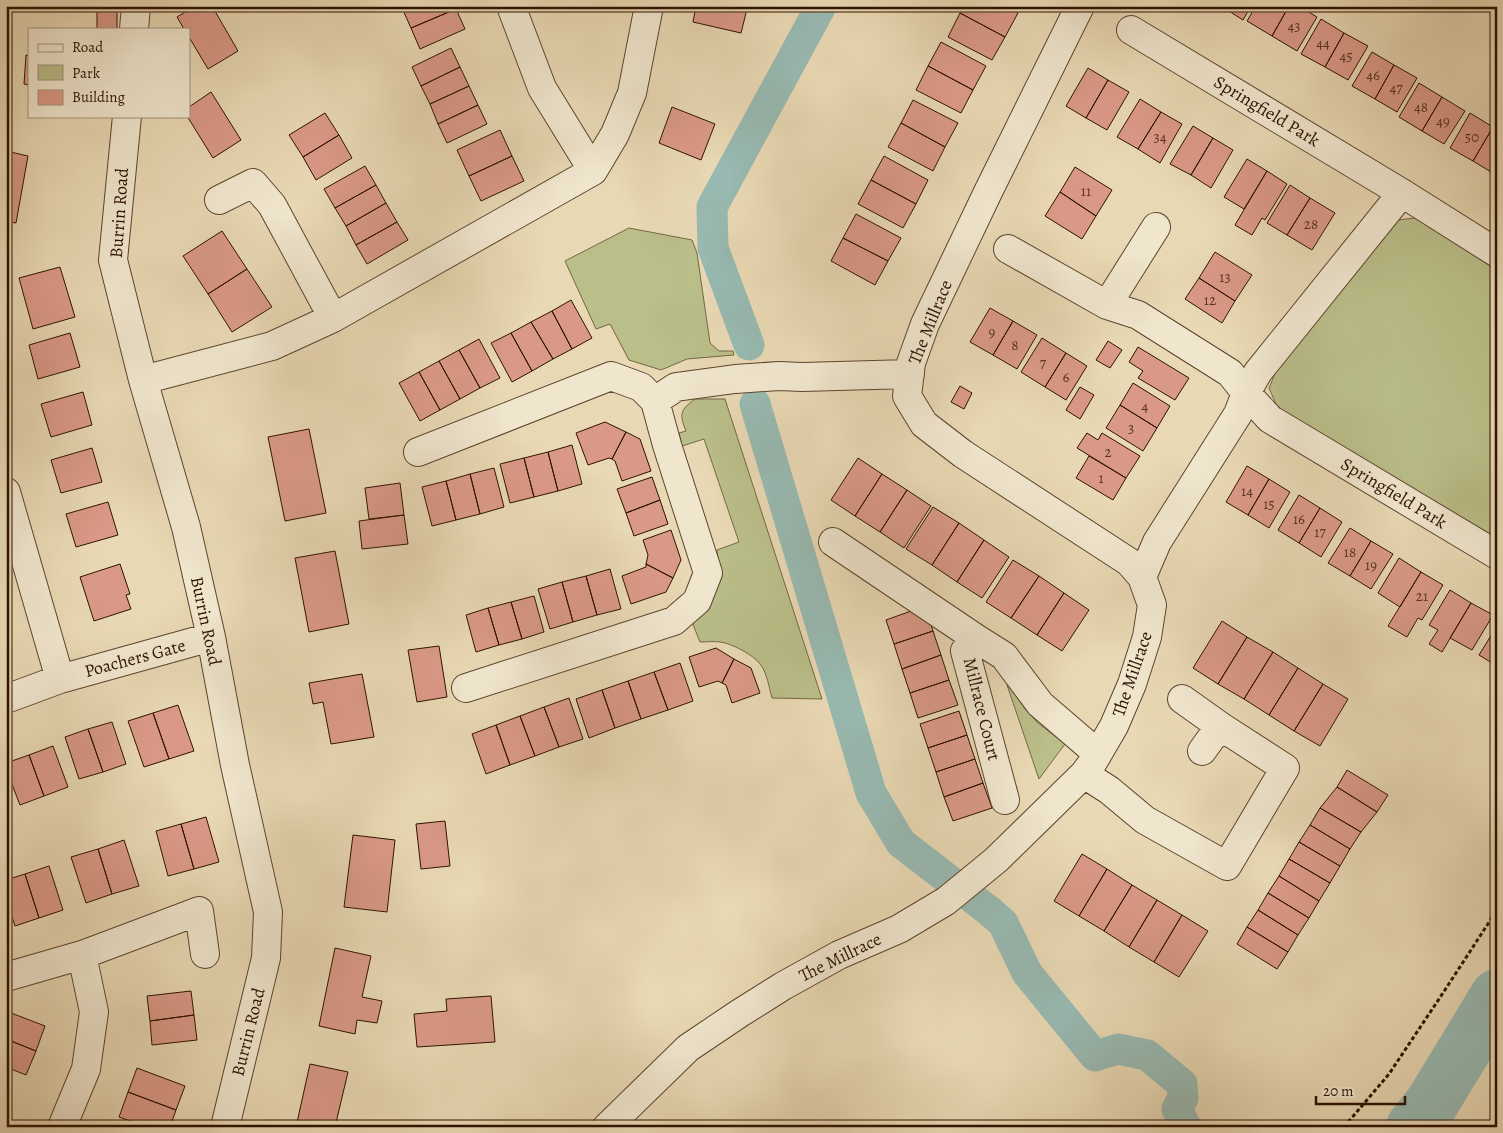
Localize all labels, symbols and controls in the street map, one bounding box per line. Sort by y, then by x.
house number: 43 [1287,16,1301,36]
legend [28,28,190,118]
house number: 44 [1316,33,1330,53]
text: Road [72,37,104,57]
house number: 45 [1339,46,1353,66]
text: Park [72,63,101,83]
house number: 46 [1366,65,1380,85]
street label: Springfield Park [1209,70,1325,152]
house number: 47 [1389,78,1403,98]
text: Building [72,87,125,107]
house number: 48 [1414,97,1428,117]
house number: 49 [1436,111,1450,131]
house number: 34 [1153,127,1167,147]
house number: 50 [1465,127,1479,147]
street label: Burrin Road [104,167,134,259]
house number: 11 [1081,181,1091,201]
house number: 28 [1304,214,1318,234]
house number: 13 [1219,267,1231,287]
street label: The Millrace [902,276,958,368]
house number: 12 [1204,290,1216,310]
house number: 9 [989,322,996,342]
house number: 8 [1011,335,1019,355]
house number: 7 [1040,353,1047,373]
house number: 6 [1063,367,1070,387]
house number: 4 [1142,396,1149,416]
house number: 3 [1128,418,1134,438]
house number: 2 [1104,442,1112,462]
street label: Springfield Park [1336,452,1452,534]
house number: 1 [1098,468,1104,488]
house number: 14 [1241,481,1253,501]
house number: 15 [1263,494,1275,514]
house number: 16 [1293,509,1305,529]
house number: 17 [1314,522,1326,542]
house number: 18 [1344,542,1356,562]
house number: 19 [1365,555,1377,575]
street label: Burrin Road [185,574,227,668]
house number: 21 [1416,586,1428,606]
street label: The Millrace [1106,628,1158,720]
street label: Poachers Gate [82,633,188,683]
street label: Millrace Court [958,655,1006,763]
street label: The Millrace [795,927,885,987]
street label: Burrin Road [225,985,271,1079]
scale bar [1316,1073,1404,1105]
text: 20 m [1323,1081,1354,1101]

